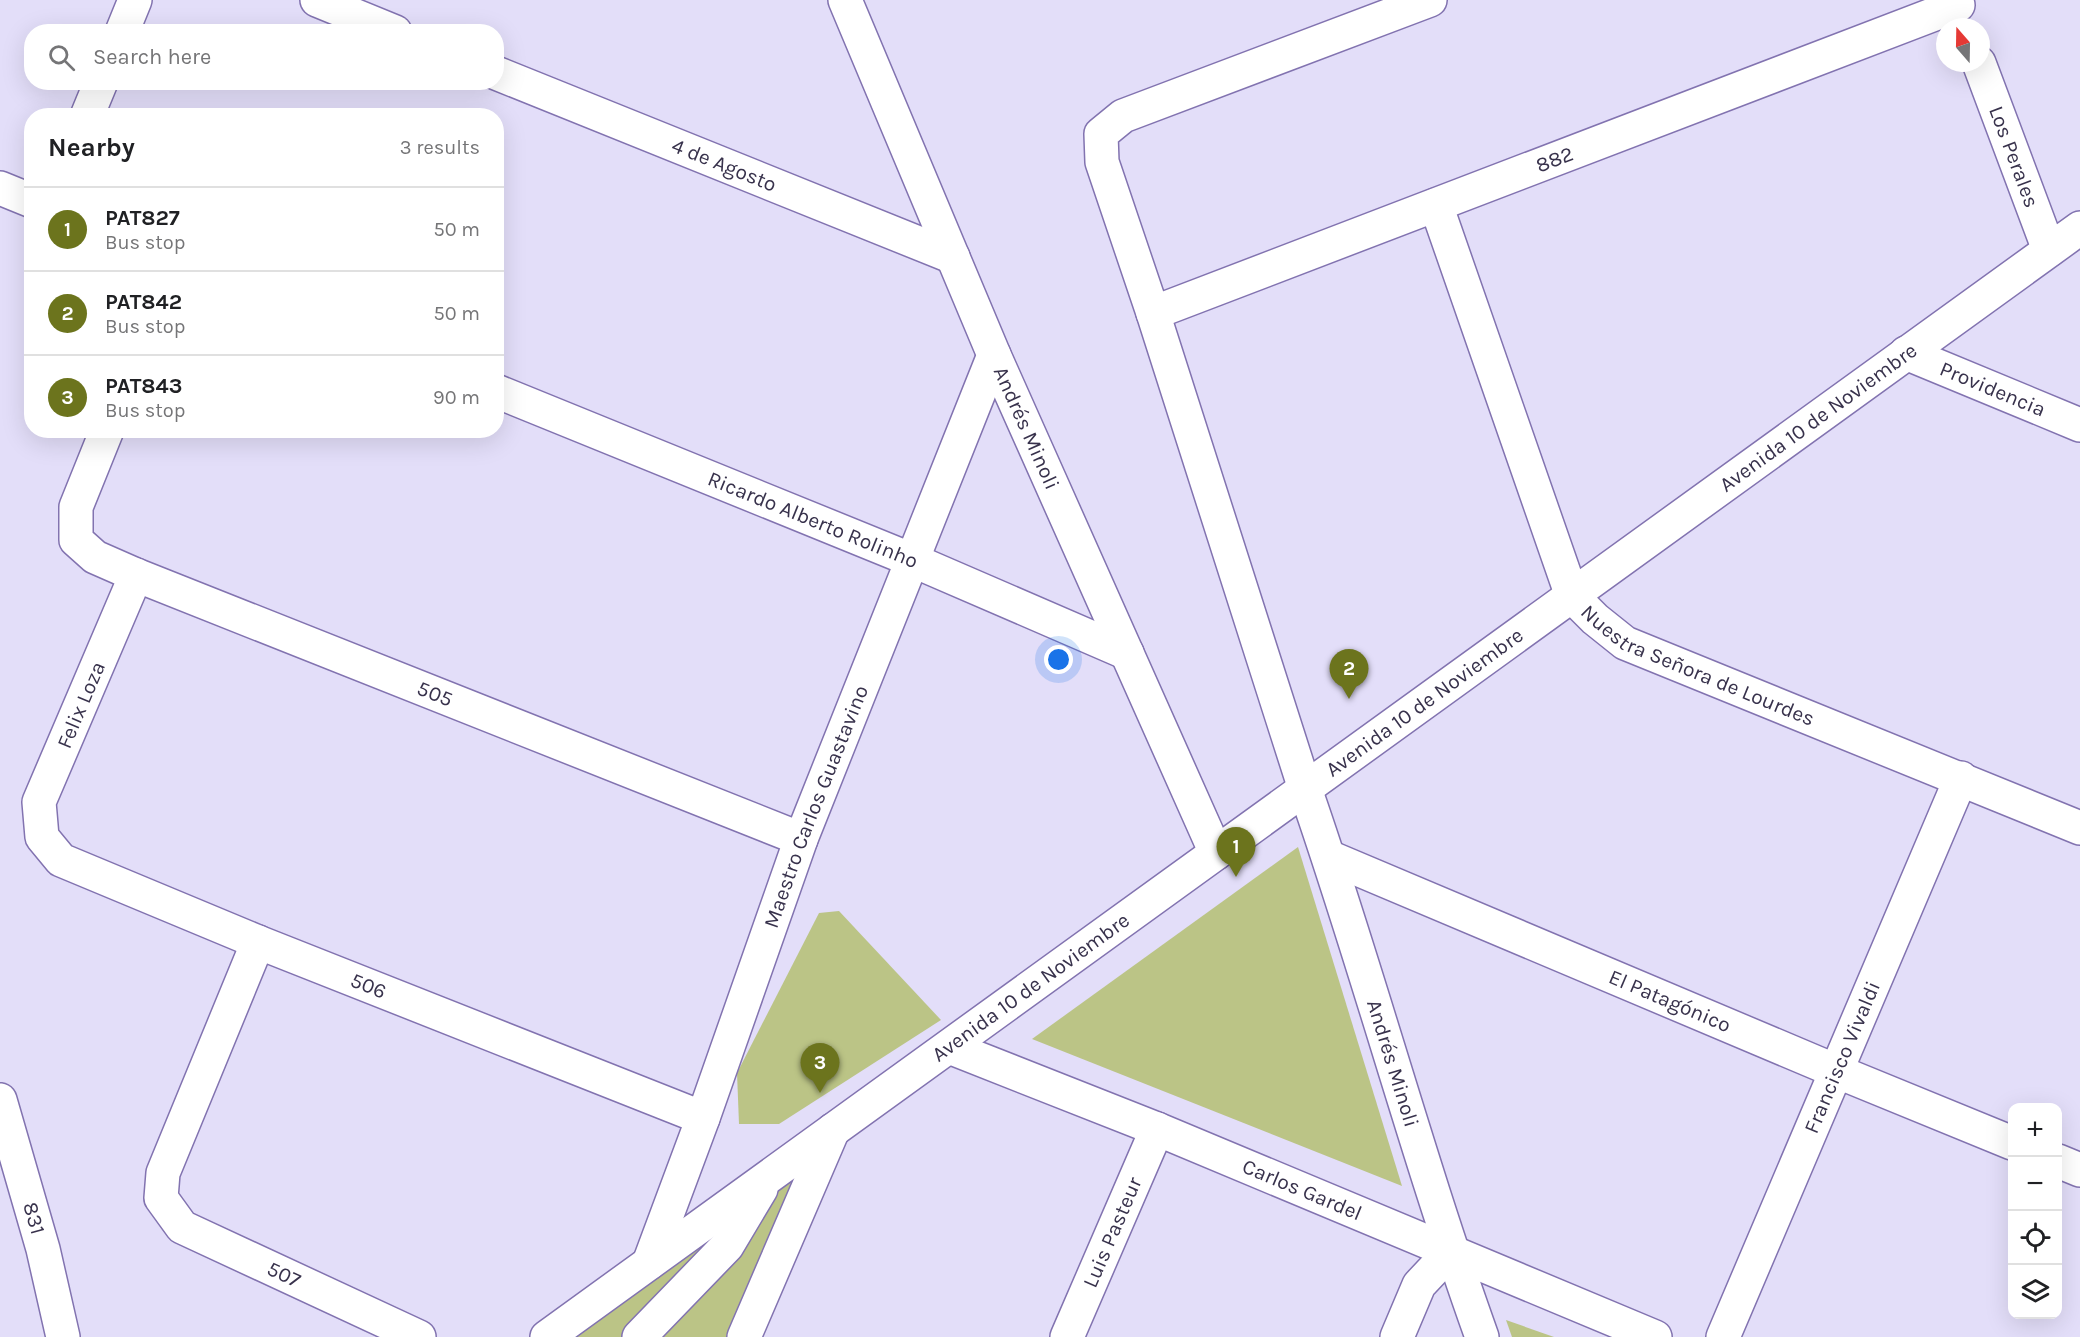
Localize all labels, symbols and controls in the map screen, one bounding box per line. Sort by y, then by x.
north arrow [1936,18,1990,72]
search box [24,24,504,90]
icon: search [45,41,78,74]
text: Search here [93,44,211,70]
street label: Los Perales [1984,102,2044,211]
text: Nearby [48,132,135,163]
street label: 4 de Agosto [668,133,780,197]
text: 3 results [400,136,480,159]
street label: 882 [1533,141,1577,177]
text: PAT827 [105,205,180,231]
text: 1 [64,218,71,241]
text: 50 m [433,218,480,241]
text: Bus stop [105,231,185,254]
text: PAT842 [105,289,182,315]
text: 2 [61,302,74,325]
text: 50 m [433,302,480,325]
text: Bus stop [105,315,185,338]
street label: Avenida 10 de Noviembre [1715,338,1922,497]
street label: Providencia [1936,356,2049,421]
street label: Andrés Minoli [989,363,1064,493]
text: PAT843 [105,373,182,399]
text: 3 [61,386,74,409]
text: 90 m [433,386,480,409]
text: Bus stop [105,399,185,422]
street label: Ricardo Alberto Rolinho [704,466,921,573]
street label: Nuestra Señora de Lourdes [1576,600,1818,731]
street label: Avenida 10 de Noviembre [1321,623,1528,782]
your location [1044,645,1073,674]
pin: 2 [1330,650,1368,699]
street label: Felix Loza [52,658,110,752]
street label: 505 [414,676,456,712]
street label: Maestro Carlos Guastavino [759,682,873,931]
pin: 1 [1216,828,1256,877]
street label: Avenida 10 de Noviembre [927,908,1134,1066]
street label: El Patagónico [1605,965,1734,1037]
street label: 506 [347,968,390,1004]
street label: Francisco Vivaldi [1799,978,1885,1137]
street label: Andrés Minoli [1362,997,1424,1130]
pin: 3 [800,1044,840,1093]
map controls [2008,1103,2062,1319]
button: + [2008,1103,2062,1157]
street label: Carlos Gardel [1239,1154,1366,1225]
button: − [2008,1157,2062,1211]
street label: Luis Pasteur [1078,1173,1147,1291]
street label: 831 [18,1199,50,1237]
button: locate [2008,1211,2062,1265]
street label: 507 [263,1256,305,1292]
button: layers [2008,1265,2062,1319]

